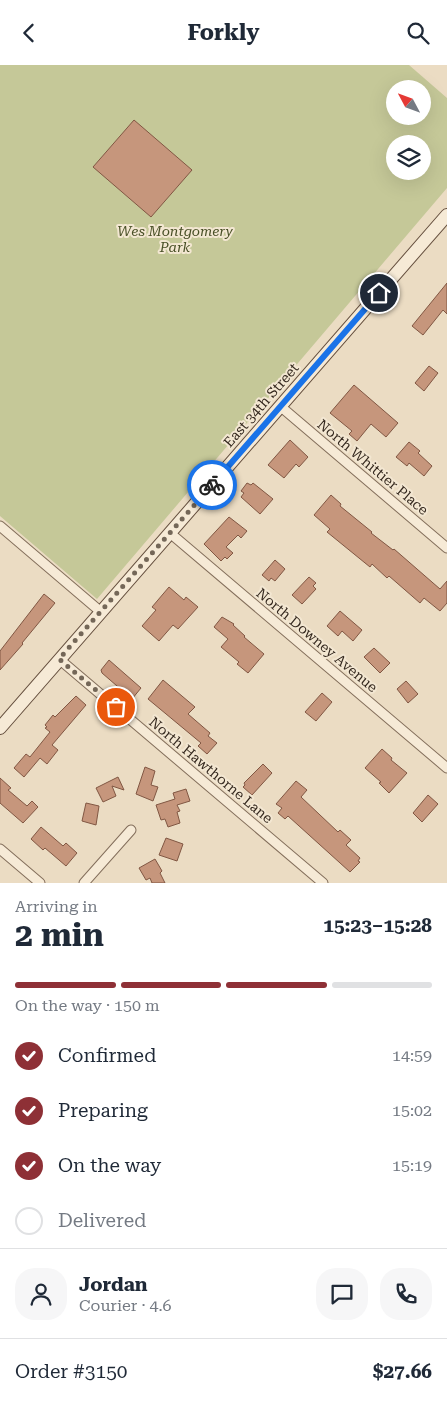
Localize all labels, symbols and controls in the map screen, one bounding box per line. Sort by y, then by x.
icon: back [15,19,43,47]
icon: search [404,19,432,47]
text: Forkly [187,20,260,45]
north arrow [386,80,431,125]
map controls [386,80,431,180]
button: layers [386,135,431,180]
park label: Wes Montgomery Park [117,223,234,255]
pin [358,272,400,314]
icon: home [365,279,393,307]
street label: East 34th Street [220,360,302,450]
street label: North Whittier Place [314,416,432,518]
courier [187,460,237,510]
icon: bike [198,471,226,499]
street label: North Downey Avenue [253,585,381,695]
pin [95,686,137,728]
icon: bag [102,693,130,721]
street label: North Hawthorne Lane [146,714,276,827]
text: Arriving in [15,897,98,916]
text: 15:23–15:28 [323,914,432,937]
text: 2 min [15,916,104,954]
text: On the way · 150 m [15,996,160,1015]
icon: check [15,1042,43,1070]
text: Confirmed [58,1044,156,1067]
text: 14:59 [392,1046,432,1065]
icon: check [15,1097,43,1125]
text: Preparing [58,1099,148,1122]
text: 15:02 [392,1101,432,1120]
icon: check [15,1152,43,1180]
text: On the way [58,1154,161,1177]
text: 15:19 [392,1156,432,1175]
text: Delivered [58,1209,146,1232]
button: person [15,1268,67,1320]
button: chat [316,1268,368,1320]
button: phone [380,1268,432,1320]
text: Jordan [79,1273,148,1296]
text: Courier · 4.6 [79,1296,172,1315]
text: Order #3150 [15,1360,127,1383]
text: $27.66 [373,1360,432,1383]

